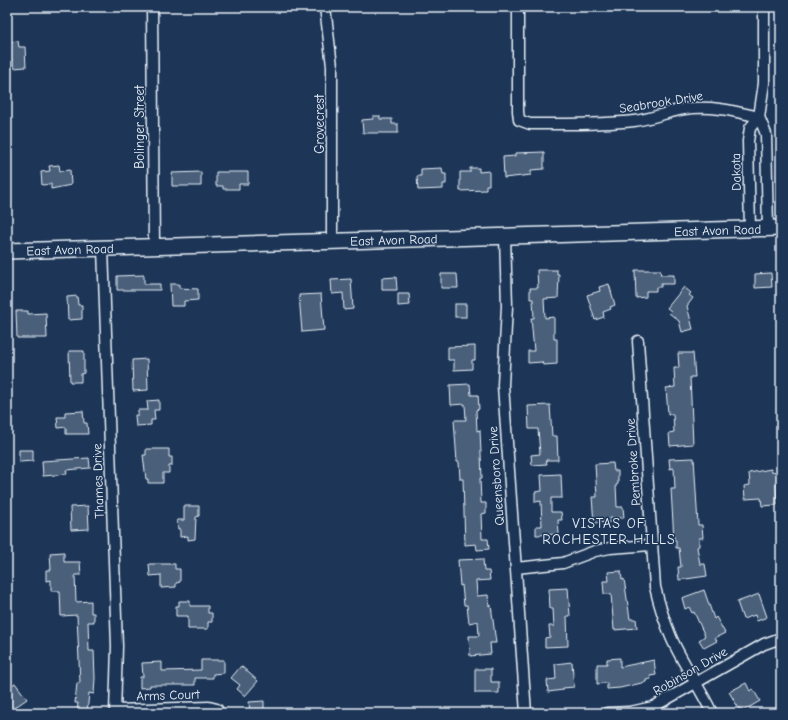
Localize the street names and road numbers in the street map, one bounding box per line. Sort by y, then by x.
street label: Bolinger Street [132,84,147,169]
street label: Seabrook Drive [618,88,704,116]
street label: Grovecrest [312,93,327,154]
street label: Dakota [728,153,744,191]
street label: East Avon Road [674,221,762,239]
street label: East Avon Road [350,231,438,248]
street label: East Avon Road [26,240,114,258]
street label: Pembroke Drive [622,417,644,506]
street label: Queensboro Drive [485,425,507,526]
street label: Thames Drive [89,443,107,519]
street label: Robinson Drive [650,643,730,698]
street label: Arms Court [136,686,201,704]

